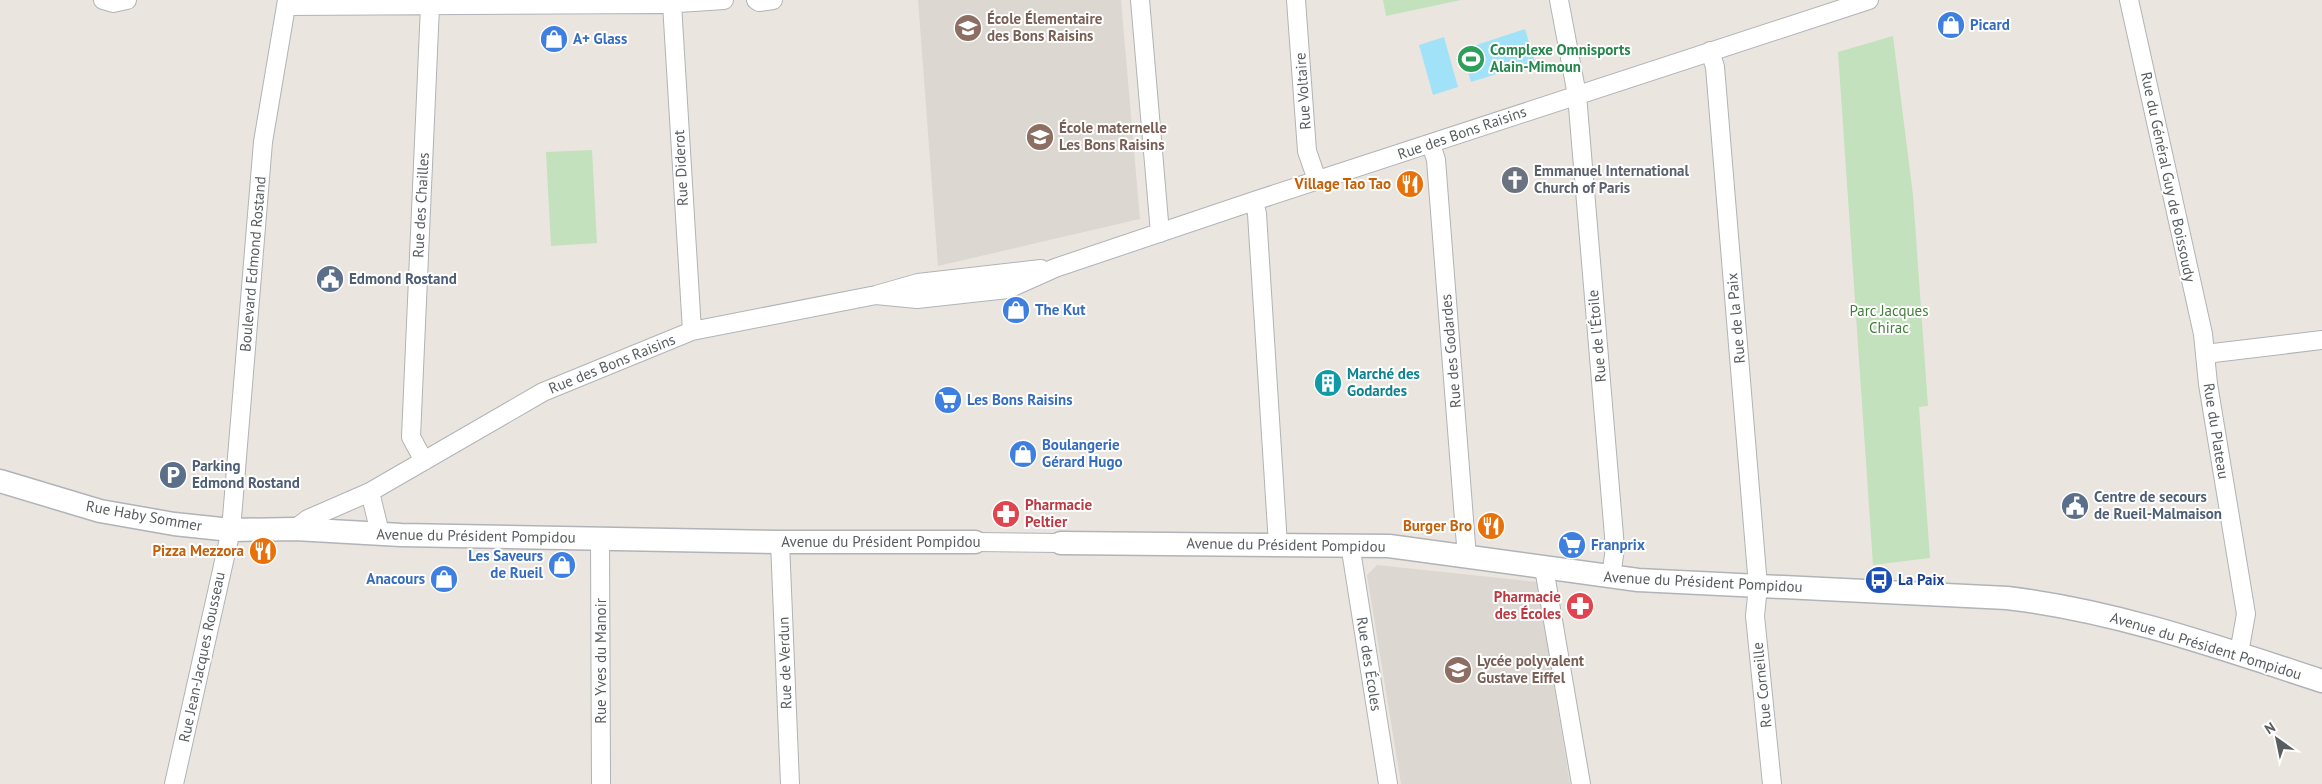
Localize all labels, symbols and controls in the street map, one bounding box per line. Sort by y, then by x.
place label: École Élementaire des Bons Raisins [987,9,1103,45]
shop icon: Picard [1936,10,1966,40]
school or university icon: École Élementaire des Bons Raisins [953,13,983,43]
place label: Picard [1970,15,2010,34]
shop icon: A+ Glass [539,24,569,54]
place label: A+ Glass [573,29,627,48]
place label: Complexe Omnisports Alain-Mimoun [1490,40,1631,76]
sports icon: Complexe Omnisports Alain-Mimoun [1456,44,1486,74]
street label: Rue Voltaire [1290,52,1315,130]
street label: Rue du Général Guy de Boissoudy [2137,70,2200,284]
street label: Rue des Bons Raisins [1395,102,1529,163]
place label: École maternelle Les Bons Raisins [1059,118,1167,154]
school or university icon: École maternelle Les Bons Raisins [1025,122,1055,152]
street label: Rue Diderot [669,129,692,207]
street label: Rue des Chailles [408,152,433,258]
place label: Emmanuel International Church of Paris [1534,161,1690,197]
church icon: Emmanuel International Church of Paris [1500,165,1530,195]
restaurant icon: Village Tao Tao [1395,169,1425,199]
place label: Village Tao Tao [1294,174,1391,193]
street label: Boulevard Edmond Rostand [235,175,270,353]
public building icon: Edmond Rostand [315,264,345,294]
place label: Edmond Rostand [349,269,457,288]
street label: Rue de la Paix [1722,272,1749,364]
street label: Rue de l'Étoile [1583,289,1610,383]
street label: Rue des Godardes [1436,293,1465,409]
shop icon: The Kut [1001,295,1031,325]
place label: The Kut [1035,300,1086,319]
park label: Parc Jacques Chirac [1849,301,1929,337]
street label: Rue des Bons Raisins [546,329,678,398]
place label: Marché des Godardes [1347,364,1420,400]
building icon: Marché des Godardes [1313,368,1343,398]
street label: Rue du Plateau [2200,382,2233,480]
supermarket icon: Les Bons Raisins [933,385,963,415]
place label: Les Bons Raisins [967,390,1073,409]
place label: Boulangerie Gérard Hugo [1042,435,1123,471]
shop icon: Boulangerie Gérard Hugo [1008,439,1038,469]
place label: Parking Edmond Rostand [192,456,300,492]
parking icon: Parking Edmond Rostand [158,460,188,490]
place label: Centre de secours de Rueil-Malmaison [2094,487,2222,523]
public building icon: Centre de secours de Rueil-Malmaison [2060,491,2090,521]
place label: Pharmacie Peltier [1025,495,1093,531]
street label: Rue Haby Sommer [85,496,204,535]
pharmacy icon: Pharmacie Peltier [991,499,1021,529]
restaurant icon: Burger Bro [1476,511,1506,541]
place label: Burger Bro [1403,516,1472,535]
street label: Avenue du Président Pompidou [376,524,576,547]
supermarket icon: Franprix [1557,530,1587,560]
street label: Avenue du Président Pompidou [781,532,981,551]
street label: Avenue du Président Pompidou [1186,533,1386,556]
place label: Franprix [1591,535,1645,554]
restaurant icon: Pizza Mezzora [248,536,278,566]
place label: Pizza Mezzora [152,541,244,560]
place label: Les Saveurs de Rueil [468,546,544,582]
shop icon: Les Saveurs de Rueil [547,550,577,580]
shop icon: Anacours [429,564,459,594]
bus stop icon: La Paix [1864,565,1894,595]
street label: Avenue du Président Pompidou [1603,567,1803,596]
place label: Anacours [366,569,425,588]
street label: Rue Jean-Jacques Rousseau [174,570,229,744]
place label: La Paix [1898,570,1945,589]
place label: Pharmacie des Écoles [1494,587,1561,623]
pharmacy icon: Pharmacie des Écoles [1565,591,1595,621]
street label: Rue Yves du Manoir [591,598,610,724]
street label: Avenue du Président Pompidou [2108,607,2304,684]
street label: Rue des Écoles [1353,615,1386,712]
street label: Rue de Verdun [773,616,796,710]
street label: Rue Corneille [1748,641,1775,729]
place label: Lycée polyvalent Gustave Eiffel [1477,651,1585,687]
school or university icon: Lycée polyvalent Gustave Eiffel [1443,655,1473,685]
north arrow [2252,714,2302,764]
text: N [2261,718,2279,738]

